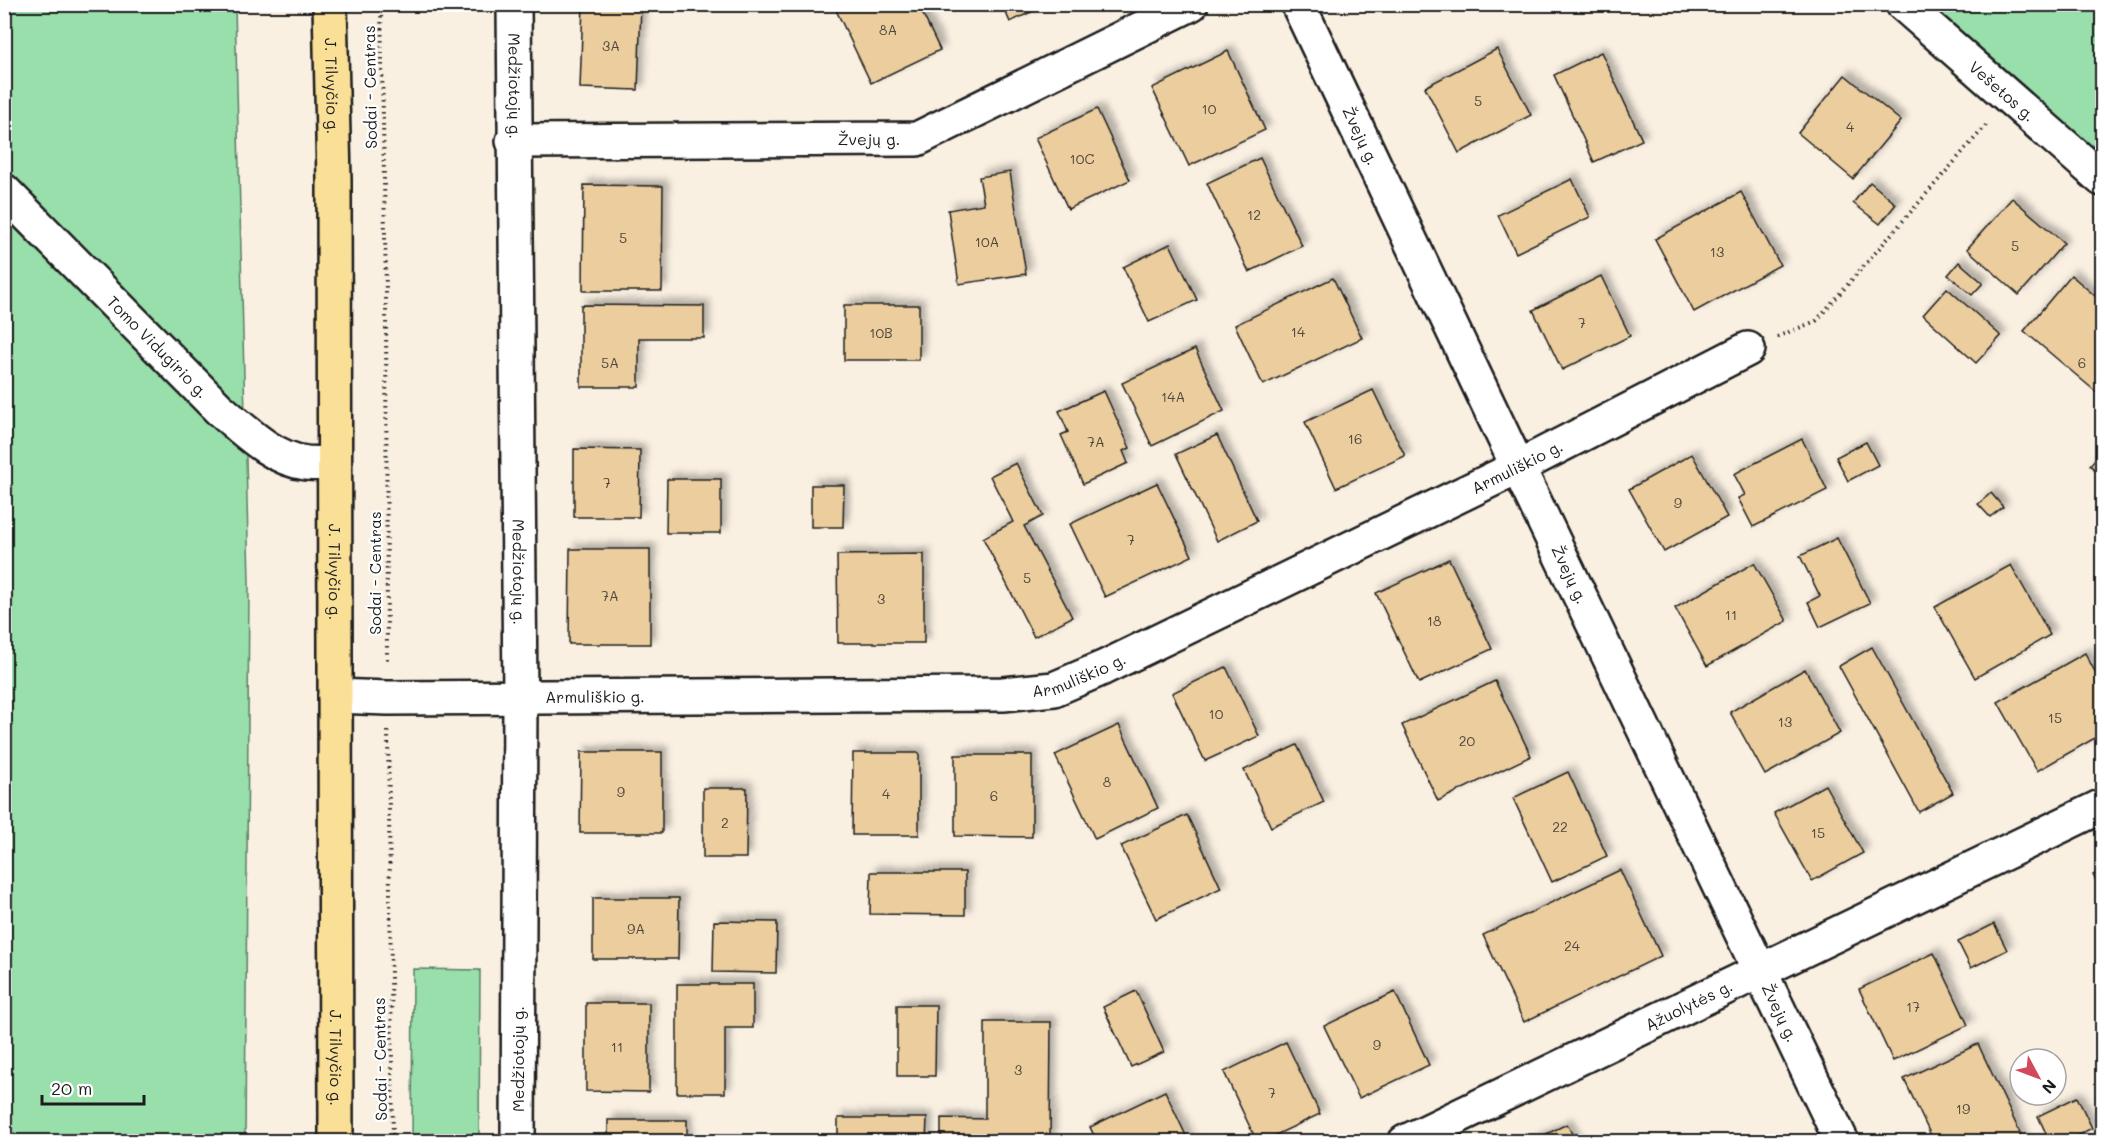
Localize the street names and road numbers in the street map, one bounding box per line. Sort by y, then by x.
street label: Sodai - Centras [358,25,381,149]
street label: Medžiotojų g. [504,33,526,139]
street label: J. Tilvyčio g. [321,38,344,134]
street label: Vešetos g. [1965,56,2040,126]
street label: Žvejų g. [1338,103,1384,168]
street label: Žvejų g. [838,128,900,149]
street label: Tomo Vidugirio g. [103,291,213,402]
street label: Armuliškio g. [1468,435,1566,498]
street label: Sodai - Centras [364,511,385,635]
street label: Medžiotojų g. [508,519,530,625]
street label: J. Tilvyčio g. [325,524,346,620]
street label: Žvejų g. [1547,542,1593,607]
street label: Armuliškio g. [1031,648,1129,701]
street label: Armuliškio g. [545,685,645,707]
street label: Ąžuolytės g. [1641,975,1736,1035]
street label: Žvejų g. [1757,980,1803,1045]
street label: Sodai - Centras [368,997,391,1121]
street label: Medžiotojų g. [507,1006,528,1112]
street label: J. Tilvyčio g. [326,1010,347,1106]

